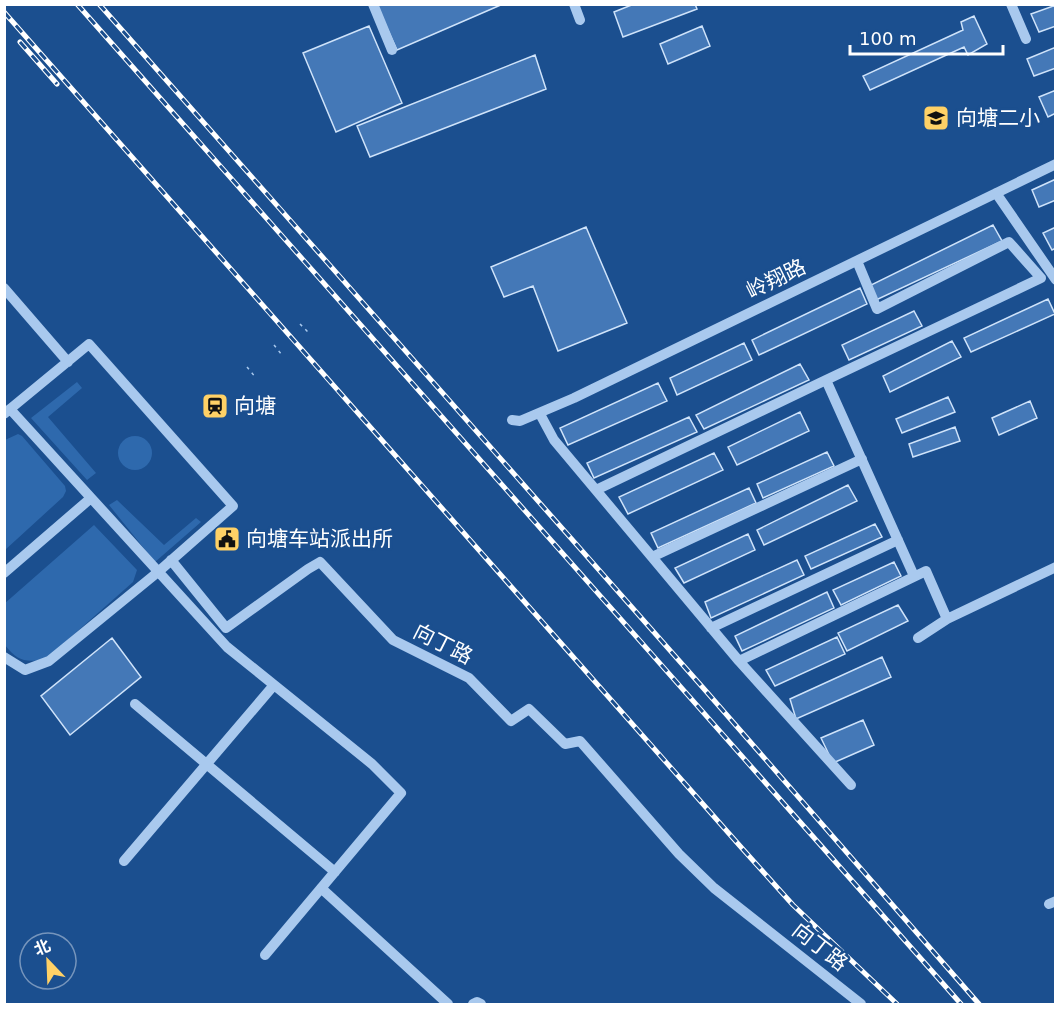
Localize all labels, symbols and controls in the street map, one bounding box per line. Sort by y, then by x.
scale bar [850,18,1003,56]
text: 100 m [859,28,917,49]
school or university icon: 向塘二小 [921,103,951,133]
place label: 向塘二小 [956,106,1040,130]
street label: 岭翔路 [742,254,810,304]
station icon: 向塘 [200,391,230,421]
place label: 向塘 [234,394,276,418]
public building icon: 向塘车站派出所 [212,524,242,554]
place label: 向塘车站派出所 [246,527,393,551]
street label: 向丁路 [409,619,477,669]
street label: 向丁路 [788,918,852,976]
north arrow [18,931,78,991]
text: 北 [31,936,53,960]

